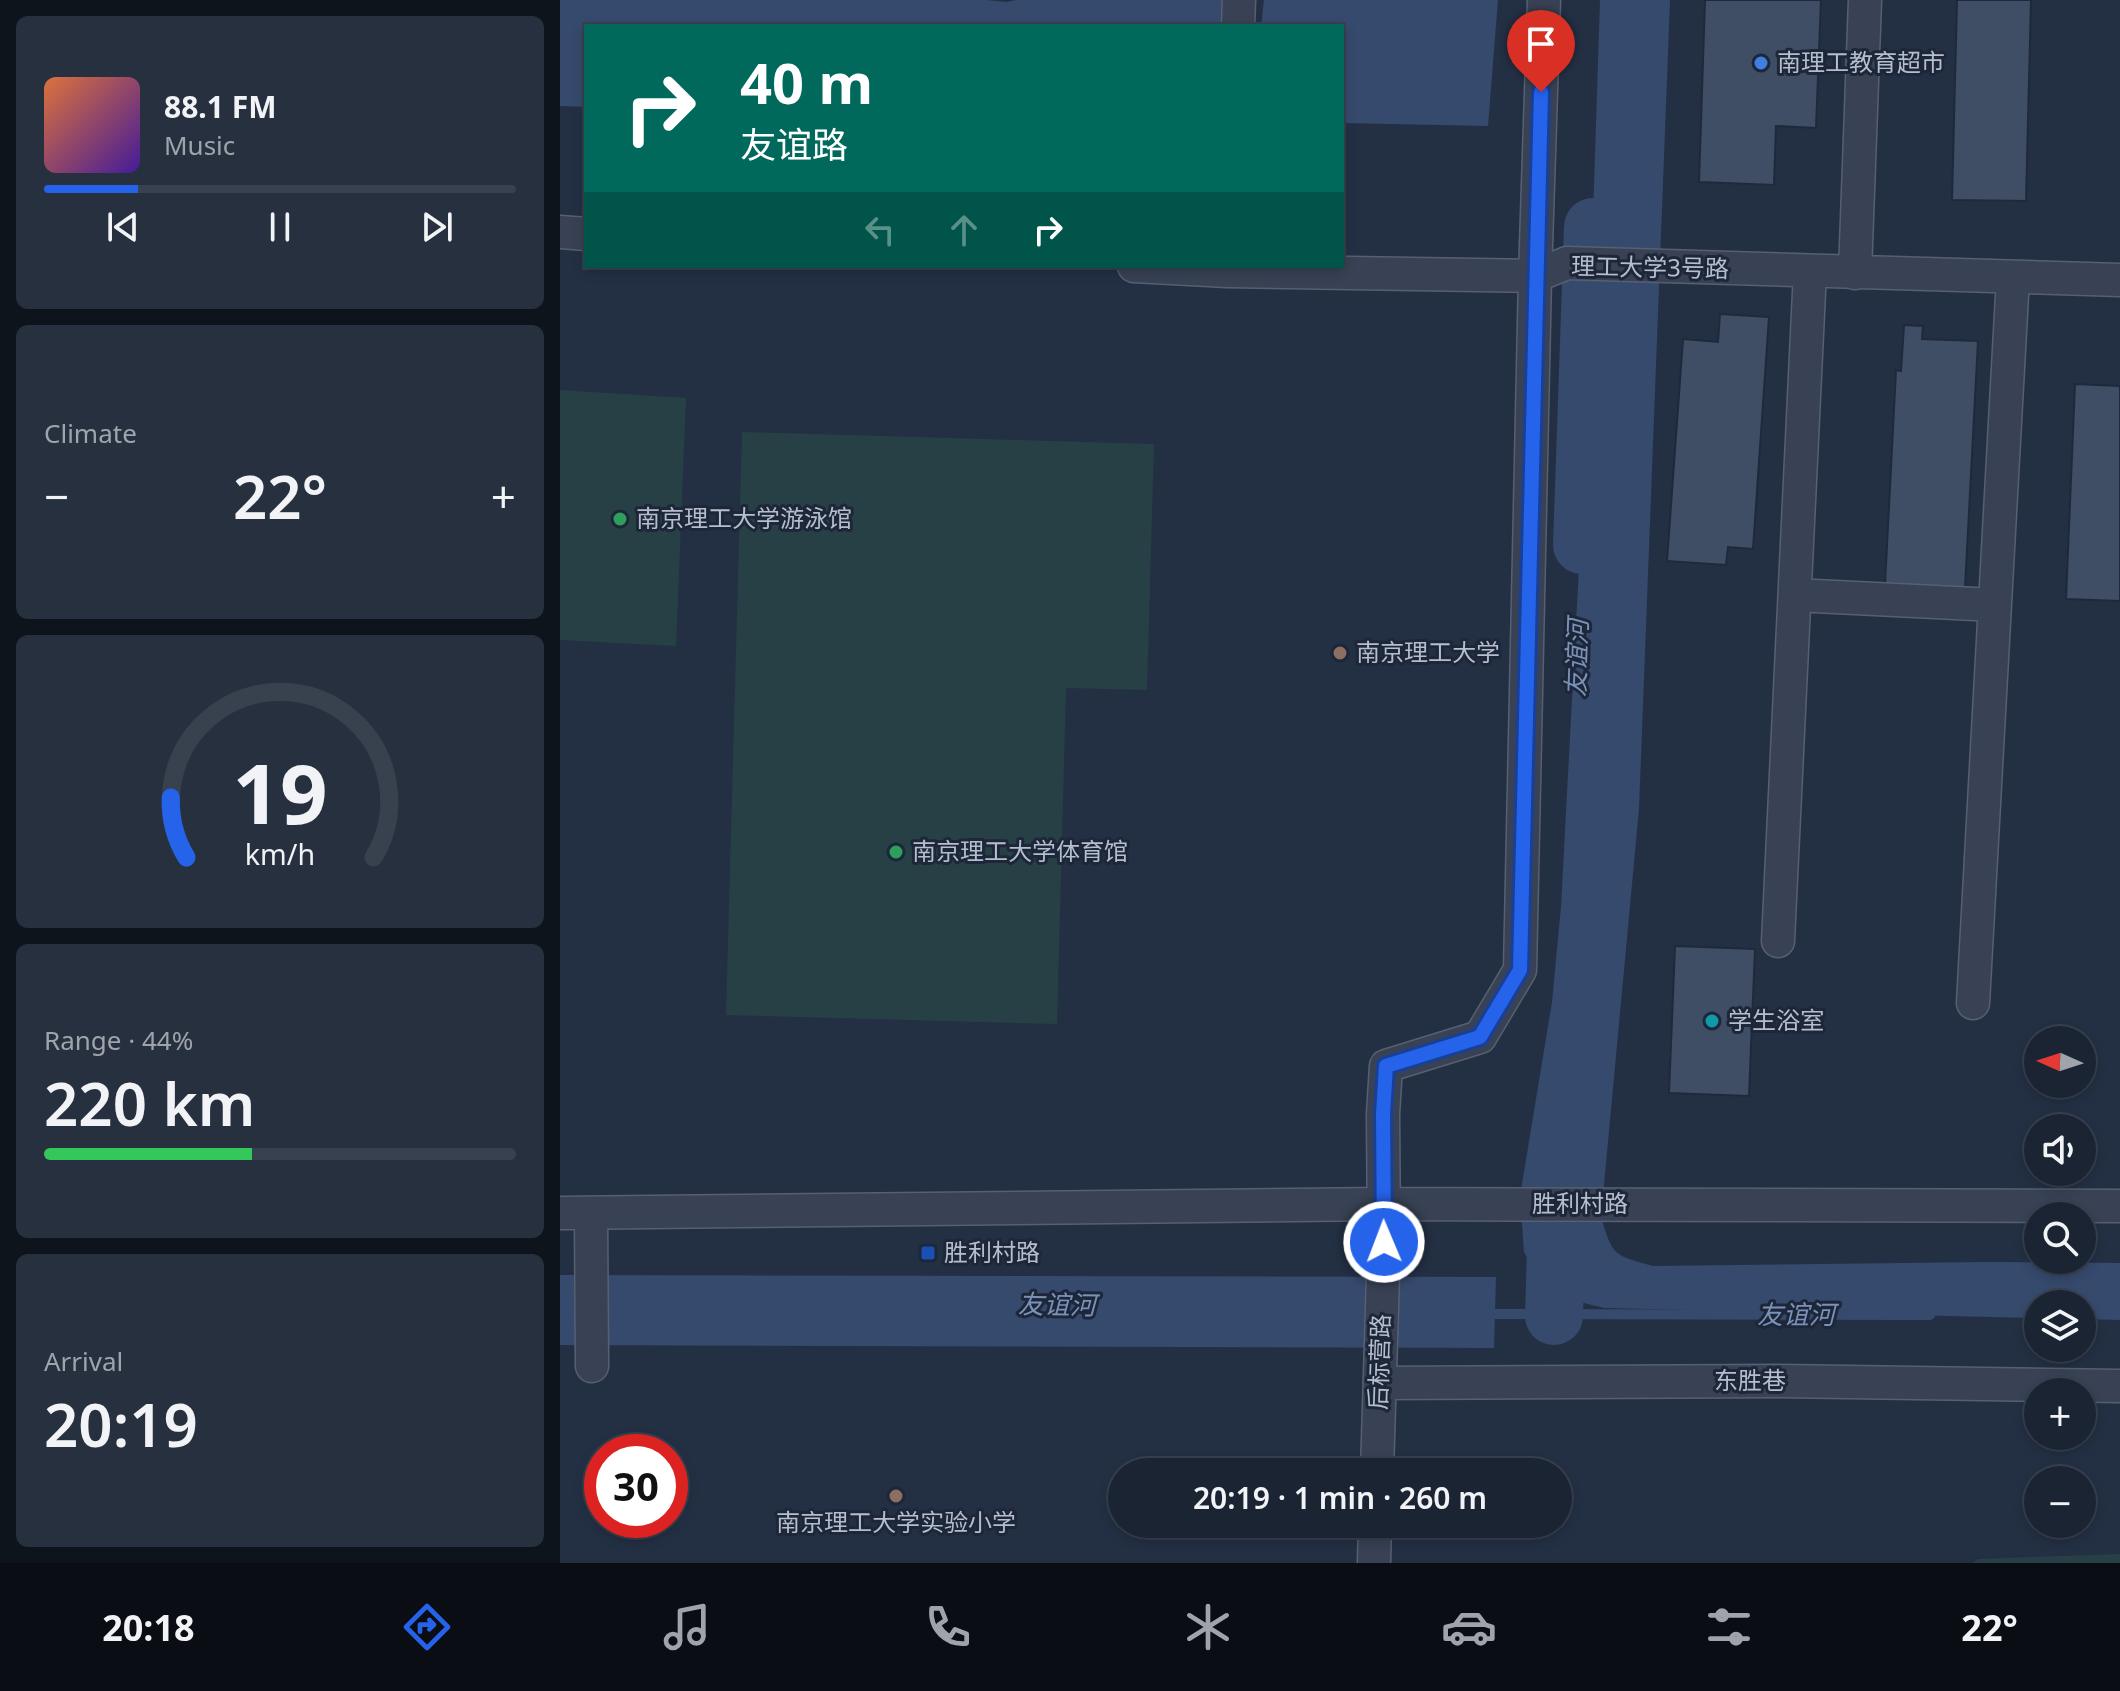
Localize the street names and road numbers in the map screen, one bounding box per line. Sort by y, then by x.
street label: 理工大学3号路 [1571,249,1729,284]
street label: 胜利村路 [1532,1186,1628,1219]
street label: 后标营路 [1360,1313,1397,1410]
street label: 东胜巷 [1714,1363,1786,1396]

